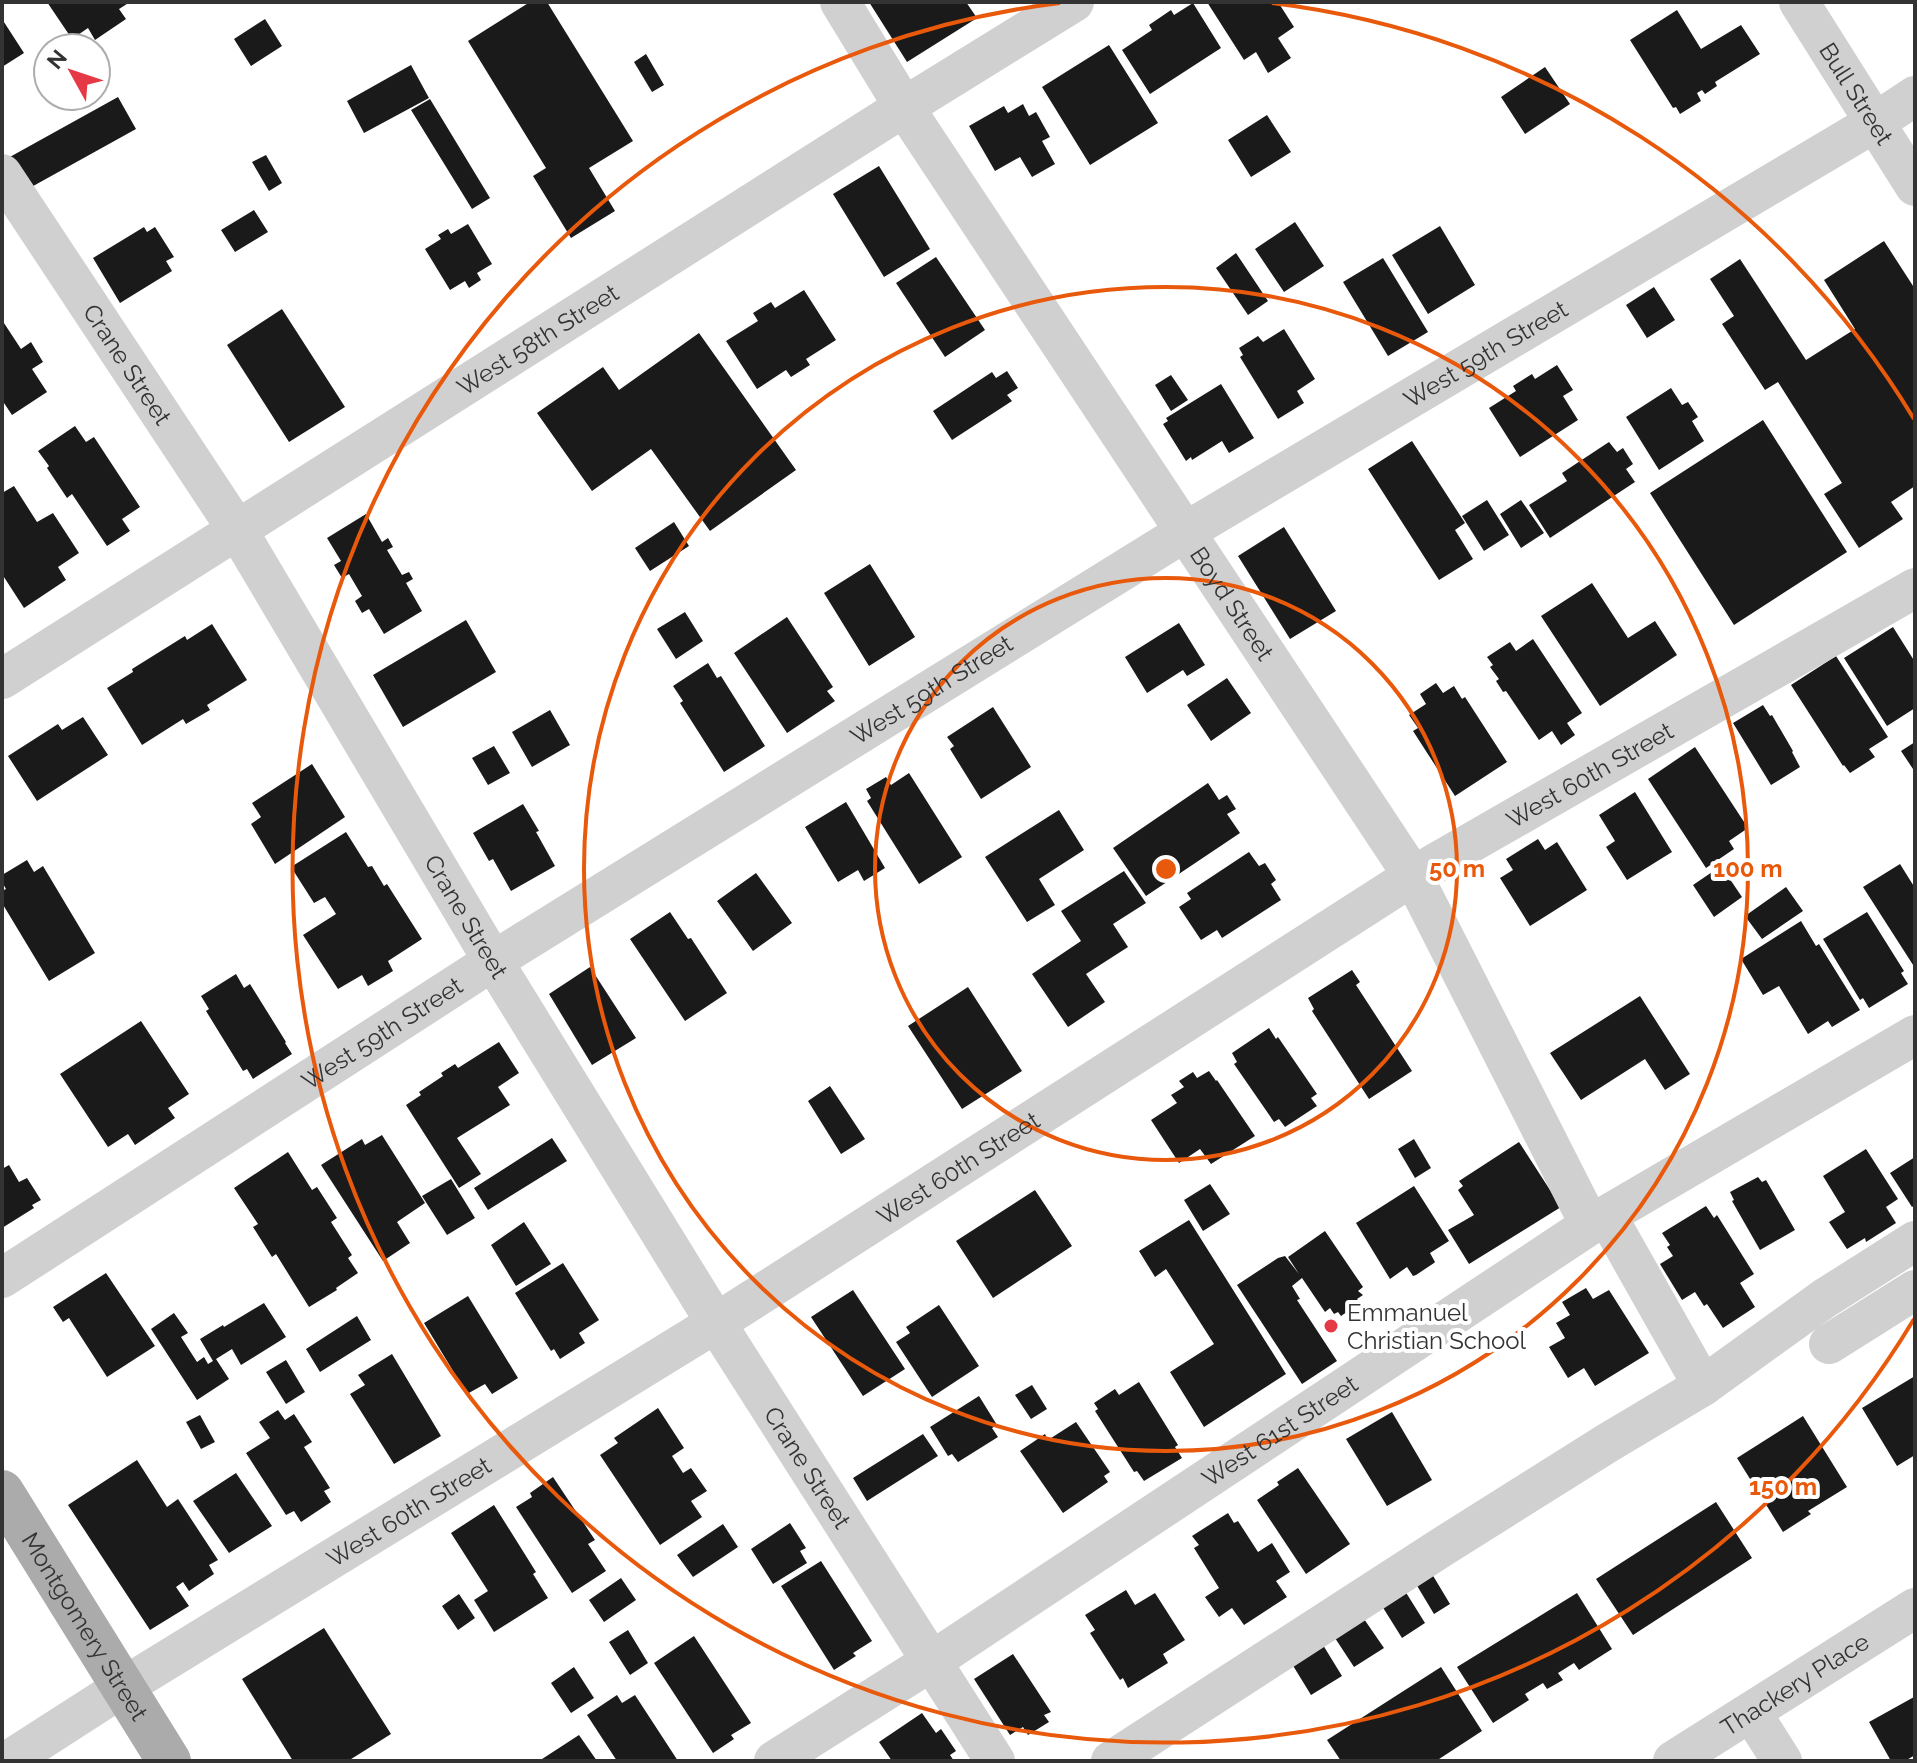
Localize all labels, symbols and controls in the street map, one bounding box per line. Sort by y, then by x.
north arrow [32,32,112,112]
street label: Bull Street [1814,37,1900,150]
text: N [41,44,72,74]
street label: West 58th Street [451,278,623,401]
street label: West 59th Street [1398,294,1572,413]
street label: Crane Street [77,298,178,430]
street label: Boyd Street [1184,541,1280,665]
street label: West 59th Street [845,628,1018,750]
street label: West 60th Street [1501,716,1678,834]
street label: Crane Street [419,849,515,983]
text: 50 m [1429,854,1485,883]
text: 100 m [1713,854,1783,883]
centre of rings [1152,855,1180,883]
street label: West 59th Street [296,970,467,1095]
street label: West 60th Street [871,1105,1045,1231]
place label: Emmanuel Christian School [1347,1298,1526,1355]
marker: Emmanuel Christian School [1322,1317,1340,1335]
street label: West 61st Street [1196,1369,1363,1493]
street label: Crane Street [758,1401,857,1533]
street label: West 60th Street [321,1450,496,1573]
text: 150 m [1749,1472,1817,1501]
street label: Montgomery Street [16,1527,155,1725]
street label: Thackery Place [1715,1626,1874,1742]

